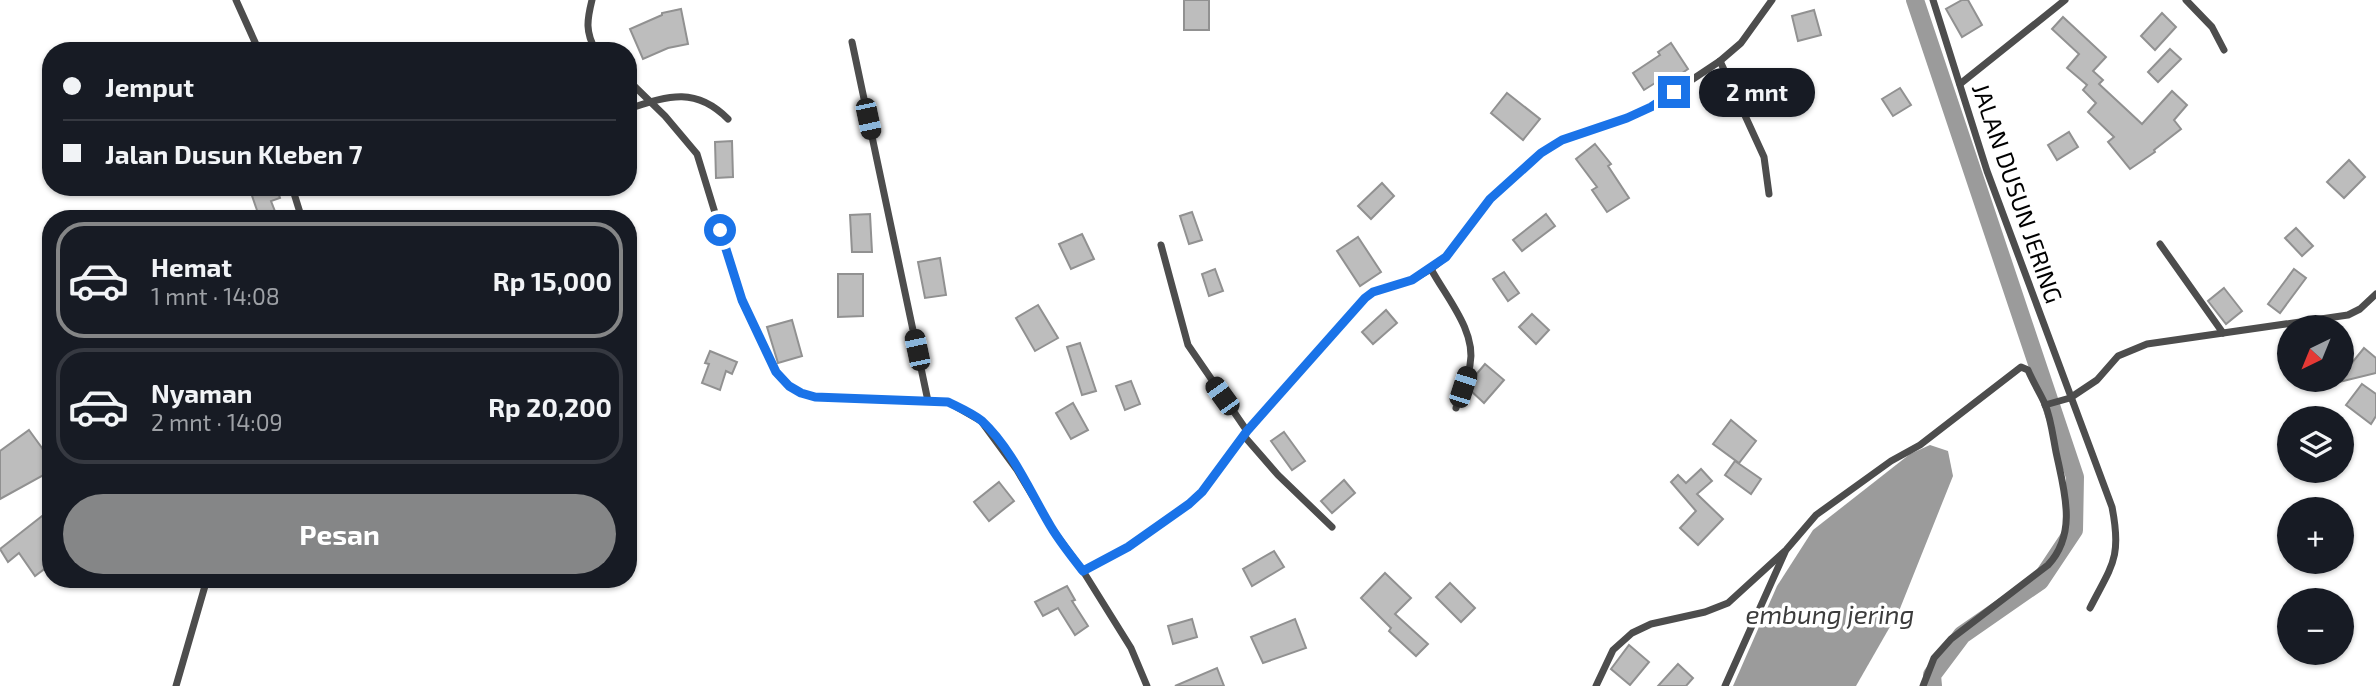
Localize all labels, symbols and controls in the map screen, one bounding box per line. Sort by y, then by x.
callout: 2 mnt [1698,68,1814,116]
text: Jemput [105,71,194,102]
route end [1658,76,1690,108]
text: 2 mnt [1726,78,1788,106]
street label: JALAN DUSUN JERING [1967,79,2069,307]
car [854,96,883,142]
text: Jalan Dusun Kleben 7 [105,138,362,169]
route start [704,214,736,246]
icon: car [67,249,130,312]
text: Hemat [151,251,232,282]
text: Rp 15,000 [493,265,612,296]
text: 1 mnt · 14:08 [151,282,280,310]
north arrow [2277,315,2354,392]
map controls [2277,315,2354,665]
car [903,327,932,373]
car [1447,364,1480,410]
car [1202,373,1243,419]
icon: car [67,375,130,438]
text: Nyaman [151,377,252,408]
text: Rp 20,200 [488,391,612,422]
button: layers [2277,406,2354,483]
text: 2 mnt · 14:09 [151,408,283,436]
button: Pesan [63,494,616,574]
button: + [2277,497,2354,574]
button: − [2277,588,2354,665]
water label: embung jering [1745,598,1915,629]

